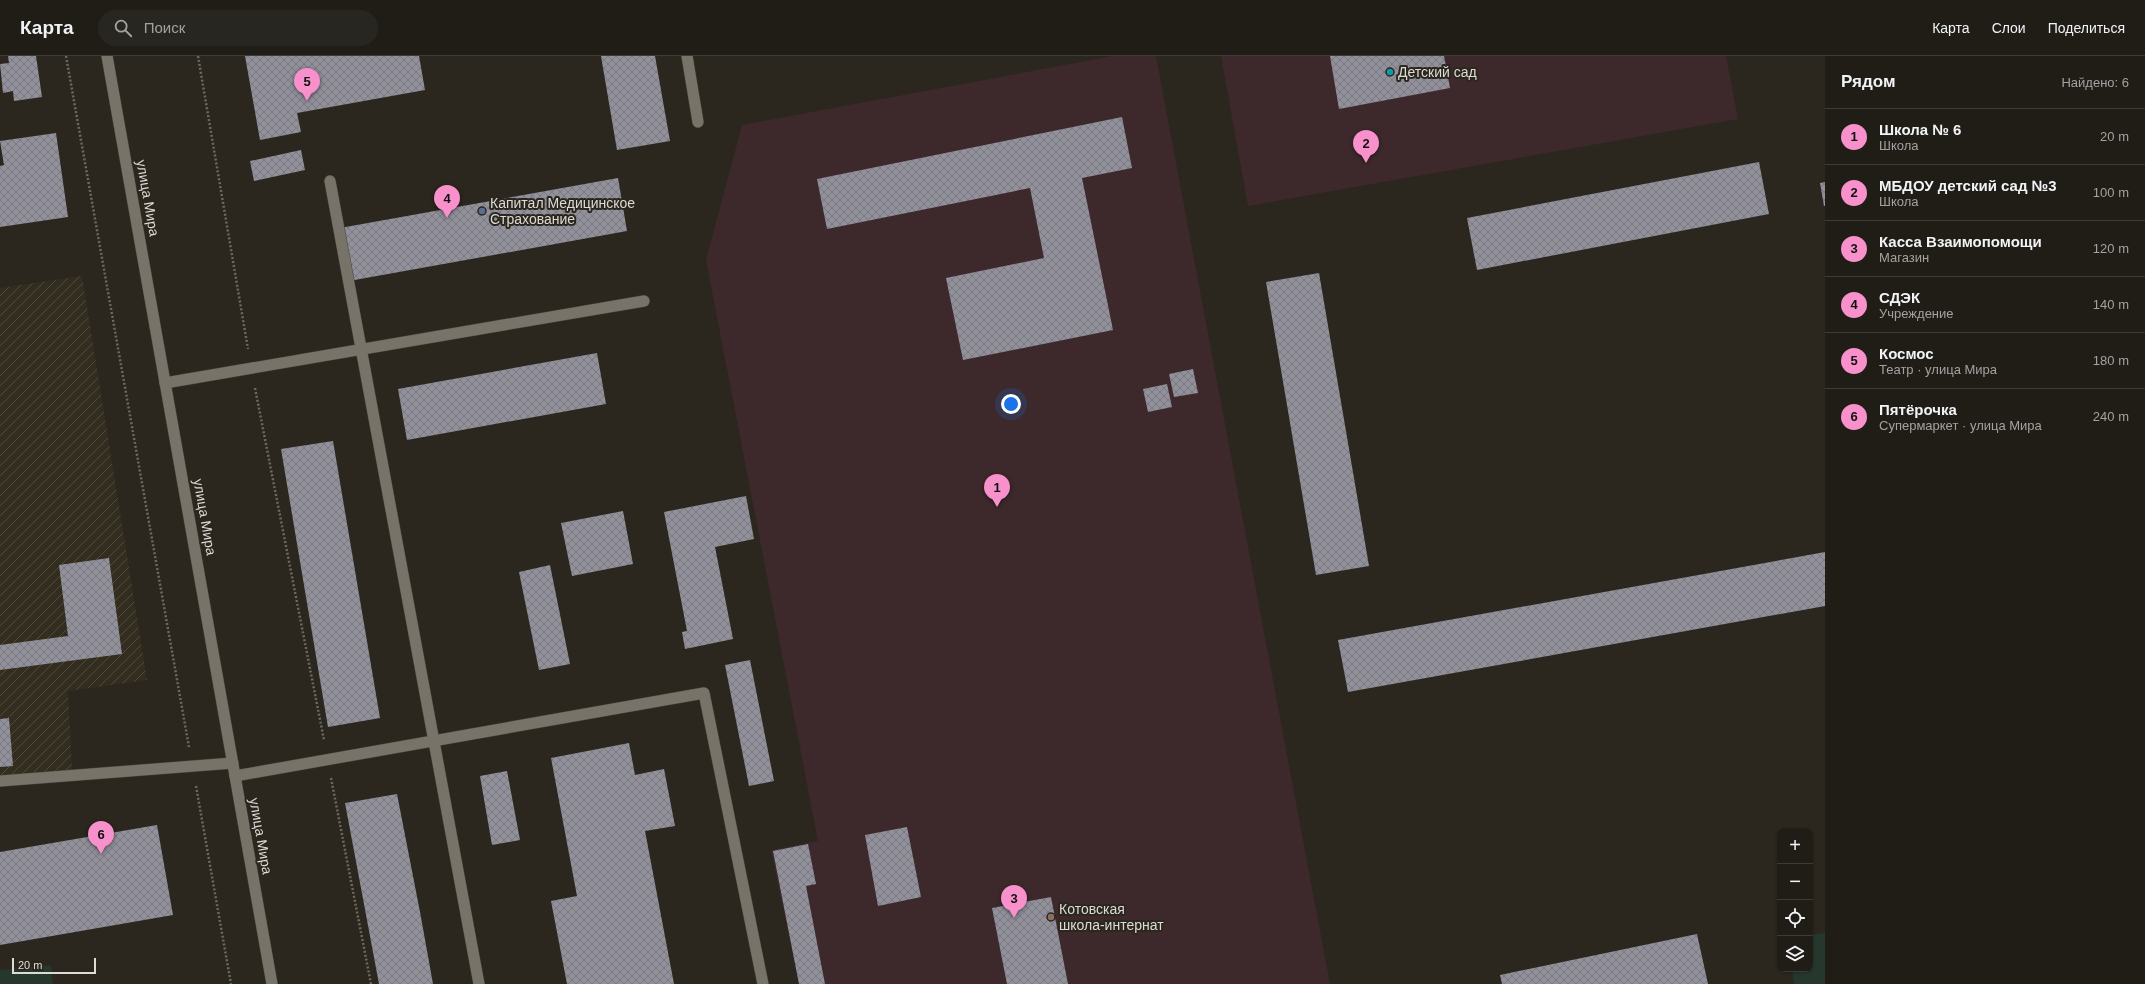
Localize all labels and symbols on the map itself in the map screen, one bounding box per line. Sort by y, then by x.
place label: Детский сад [1398,64,1477,80]
marker: Детский сад [1385,67,1395,77]
pin: 5 [294,68,320,101]
pin: 2 [1353,130,1379,163]
street label: улица Мира [133,158,163,238]
pin: 4 [434,185,460,218]
place label: Капитал Медицинское Страхование [490,195,635,227]
marker: Капитал Медицинское Страхование [477,206,487,216]
your location [1001,394,1021,414]
pin: 1 [984,474,1010,507]
street label: улица Мира [190,477,220,557]
street label: улица Мира [246,796,276,876]
pin: 6 [88,821,114,854]
pin: 3 [1001,885,1027,918]
place label: Котовская школа-интернат [1059,901,1164,933]
marker: Котовская школа-интернат [1046,912,1056,922]
scale bar [12,956,96,975]

